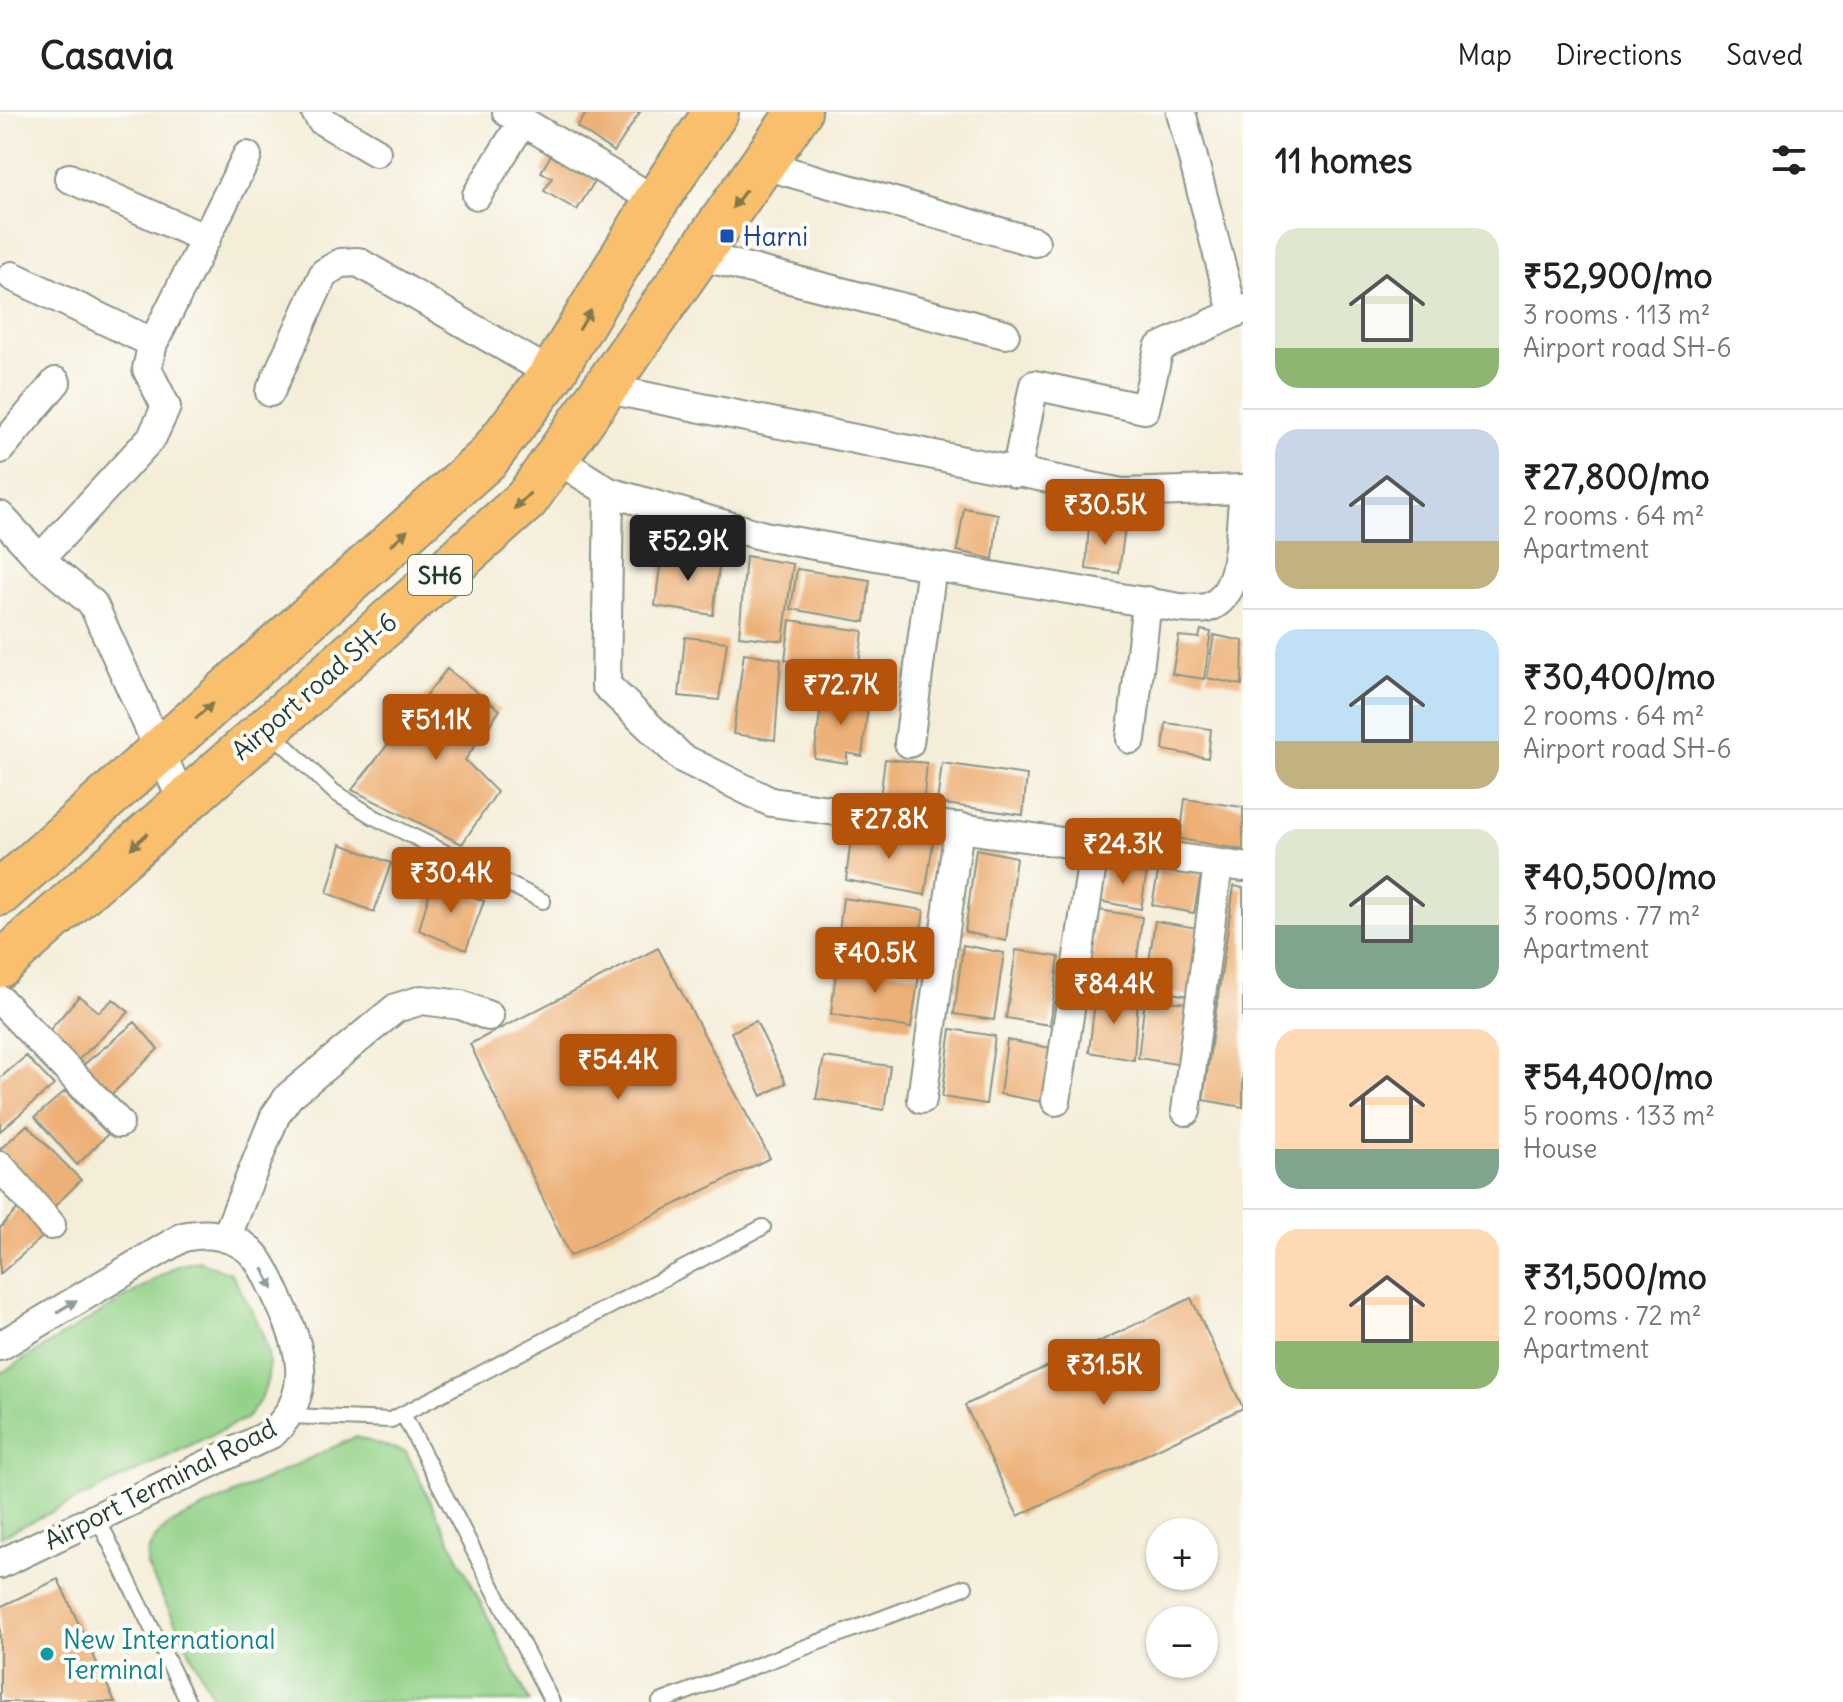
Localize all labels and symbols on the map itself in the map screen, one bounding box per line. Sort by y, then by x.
one-way arrow [731,189,747,209]
place label: Harni [743,220,808,253]
marker: Harni [718,227,736,245]
one-way arrow [577,309,591,331]
pin: ₹30.5K [1040,479,1170,547]
one-way arrow [513,491,532,510]
pin: ₹52.9K [623,515,753,583]
one-way arrow [389,529,408,547]
road number: SH6 [408,555,472,595]
street label: Airport road SH-6 [224,605,404,767]
pin: ₹72.7K [776,659,906,727]
pin: ₹51.1K [371,694,501,762]
one-way arrow [195,702,214,720]
pin: ₹27.8K [824,793,954,861]
pin: ₹24.3K [1058,818,1188,886]
one-way arrow [130,832,150,849]
pin: ₹30.4K [386,847,516,915]
pin: ₹40.5K [810,927,940,995]
pin: ₹84.4K [1049,958,1179,1026]
pin: ₹54.4K [553,1034,683,1102]
one-way arrow [261,1267,275,1290]
one-way arrow [56,1299,78,1313]
pin: ₹31.5K [1039,1339,1169,1407]
street label: Airport Terminal Road [38,1411,282,1557]
place label: New International Terminal [63,1623,275,1686]
marker: New International Terminal [38,1645,56,1663]

